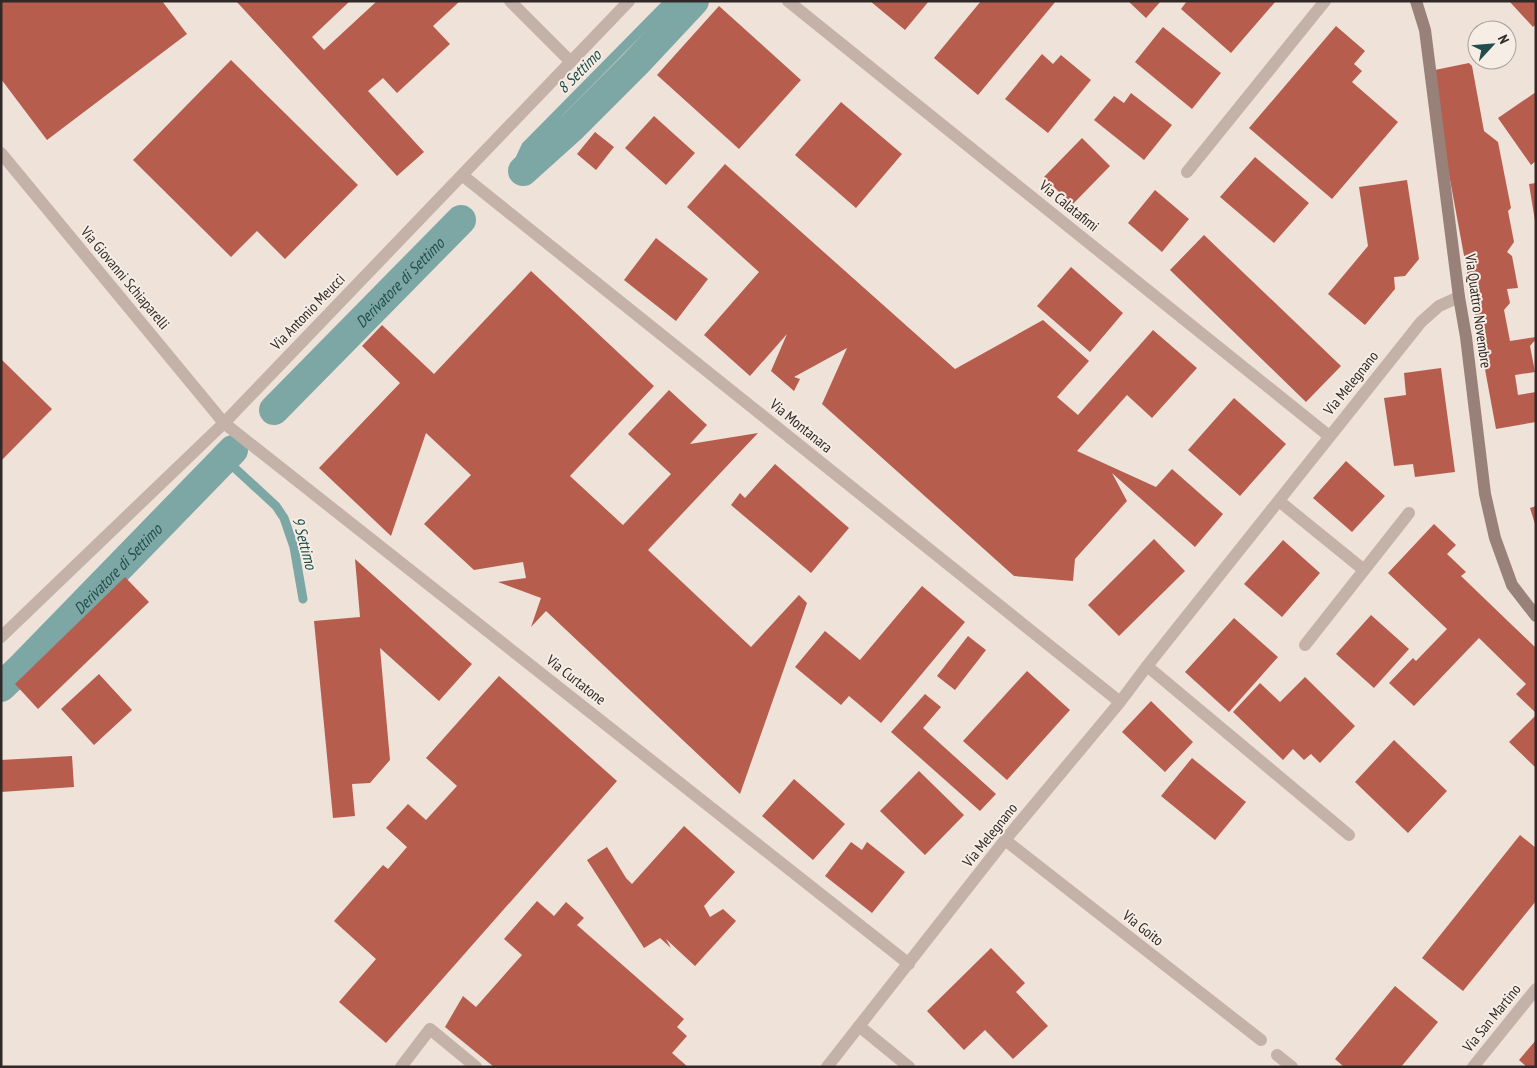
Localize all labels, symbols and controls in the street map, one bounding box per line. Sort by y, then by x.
north arrow [1467,20,1517,70]
text: N [1494,32,1513,47]
water label: 8 Settimo [553,44,606,97]
street label: Via Calatafimi [1035,175,1103,235]
street label: Via Giovanni Schiaparelli [76,222,174,333]
water label: Derivatore di Settimo [351,233,449,332]
street label: Via Quattro Novembre [1461,252,1496,369]
street label: Via Antonio Meucci [266,270,349,354]
street label: Via Melegnano [1318,347,1382,419]
street label: Via Montanara [765,394,836,457]
water label: 9 Settimo [288,514,322,573]
water label: Derivatore di Settimo [69,519,167,618]
street label: Via Curtatone [542,650,610,709]
street label: Via Melegnano [957,799,1021,871]
street label: Via Goito [1118,905,1168,950]
street label: Via San Martino [1458,980,1525,1056]

